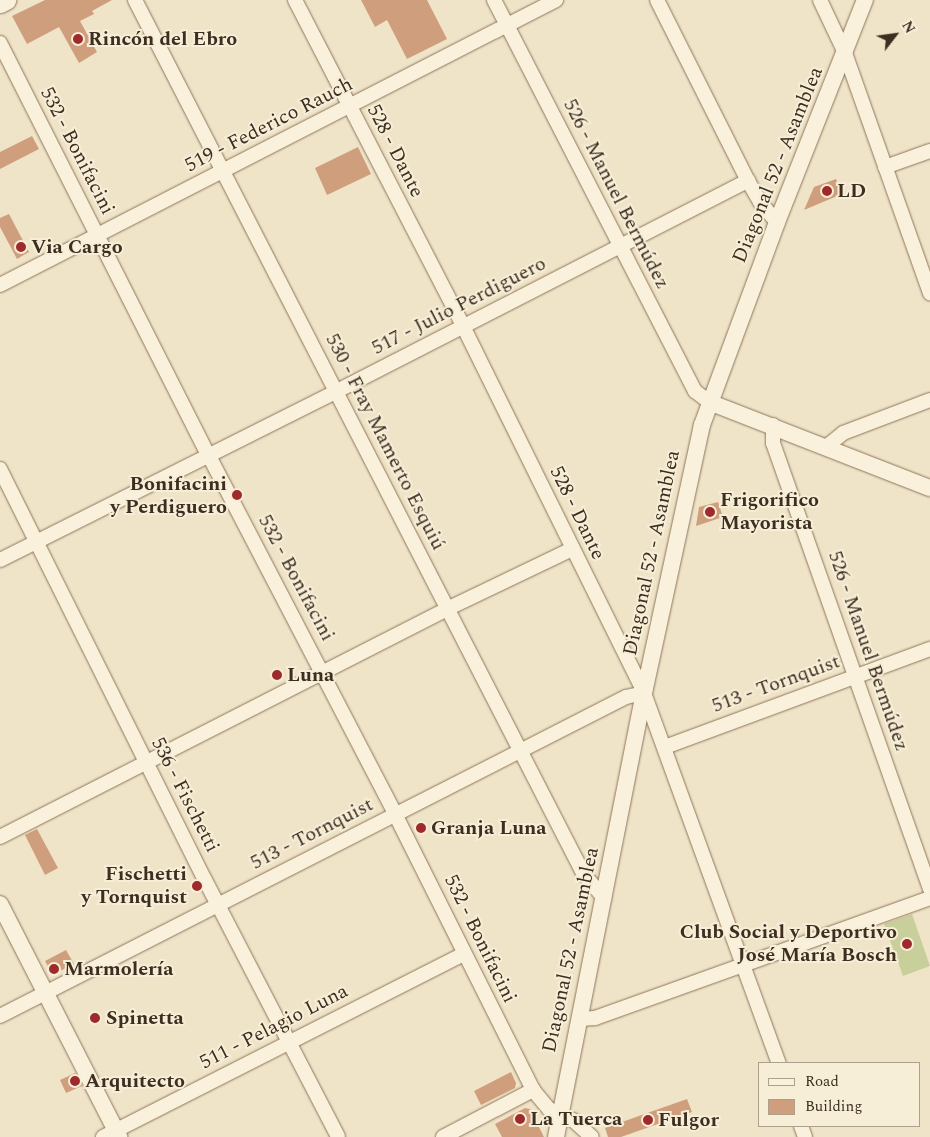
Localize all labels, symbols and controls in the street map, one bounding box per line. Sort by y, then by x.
north arrow [870,10,920,60]
text: N [896,17,920,37]
place label: Rincón del Ebro [88,27,237,51]
marker: Rincón del Ebro [72,33,84,45]
street label: Diagonal 52 - Asamblea [728,63,828,267]
street label: 519 - Federico Rauch [181,72,357,178]
street label: 532 - Bonifacini [35,83,119,219]
street label: 526 - Manuel Bermúdez [558,95,674,293]
street label: 528 - Dante [361,100,429,202]
place label: LD [837,179,866,203]
marker: LD [821,185,833,197]
place label: Via Cargo [31,235,123,259]
marker: Via Cargo [15,241,27,253]
street label: 517 - Julio Perdiguero [368,252,550,360]
street label: 530 - Fray Mamerto Esquiú [320,330,450,554]
street label: Diagonal 52 - Asamblea [618,448,686,658]
street label: 528 - Dante [544,462,610,564]
place label: Bonifacini y Perdiguero [110,472,227,519]
marker: Bonifacini y Perdiguero [231,489,243,501]
place label: Frigorifico Mayorista [720,489,819,536]
marker: Frigorifico Mayorista [704,506,716,518]
street label: 532 - Bonifacini [253,511,339,645]
street label: 526 - Manuel Bermúdez [823,548,913,754]
street label: 513 - Tornquist [709,650,843,718]
place label: Luna [287,663,334,687]
marker: Luna [271,669,283,681]
street label: 536 - Fischetti [146,734,224,856]
street label: 513 - Tornquist [247,793,377,875]
place label: Granja Luna [431,816,547,840]
marker: Granja Luna [415,822,427,834]
street label: Diagonal 52 - Asamblea [537,845,605,1055]
place label: Fischetti y Tornquist [81,862,187,909]
street label: 532 - Bonifacini [439,871,521,1007]
marker: Fischetti y Tornquist [191,880,203,892]
place label: Club Social y Deportivo José María Bosch [680,920,897,967]
marker: Club Social y Deportivo José María Bosch [901,938,913,950]
place label: Marmolería [64,957,174,981]
marker: Marmolería [48,963,60,975]
street label: 511 - Pelagio Luna [196,979,352,1075]
place label: Spinetta [106,1006,184,1030]
marker: Spinetta [88,1011,102,1025]
legend [758,1062,920,1127]
place label: Arquitecto [85,1069,185,1093]
text: Road [805,1070,839,1093]
marker: Arquitecto [69,1075,81,1087]
text: Building [805,1095,862,1118]
place label: La Tuerca [530,1107,622,1131]
place label: Fulgor [658,1108,719,1132]
marker: La Tuerca [514,1113,526,1125]
marker: Fulgor [642,1114,654,1126]

